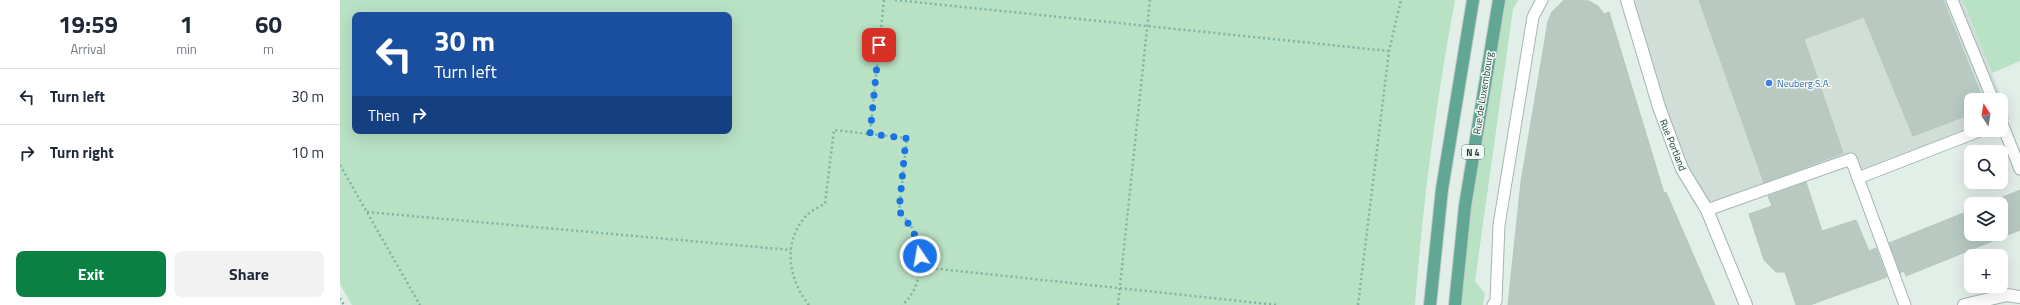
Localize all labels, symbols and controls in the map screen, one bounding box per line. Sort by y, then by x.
text: 19:59 [58,6,118,42]
text: 1 [180,6,193,42]
text: 60 [255,6,282,42]
text: 30 m [434,19,495,62]
icon: left [368,28,420,80]
pin [862,28,896,62]
icon: arrive [868,34,890,56]
text: Arrival [70,39,106,59]
text: min [176,39,197,59]
text: m [263,39,274,59]
street label: Rue de Luxembourg [1469,51,1497,135]
text: Turn left [434,58,497,85]
place label: Neuberg S.A. [1777,76,1831,91]
marker: Neuberg S.A. [1764,78,1774,88]
text: Turn left [50,85,105,108]
text: 30 m [291,85,324,108]
icon: left [16,86,38,108]
north arrow [1964,93,2008,137]
map controls [1964,93,2008,293]
text: Then [368,104,400,127]
icon: right [408,104,430,126]
street label: Rue Portland [1656,117,1690,173]
text: Turn right [50,141,114,164]
text: 10 m [291,141,324,164]
icon: right [16,142,38,164]
road number: N 4 [1462,145,1484,159]
button: search [1964,145,2008,189]
button: layers [1964,197,2008,241]
position arrow [899,235,941,277]
button: + [1964,249,2008,293]
button: Exit [16,251,166,297]
button: Share [174,251,324,297]

